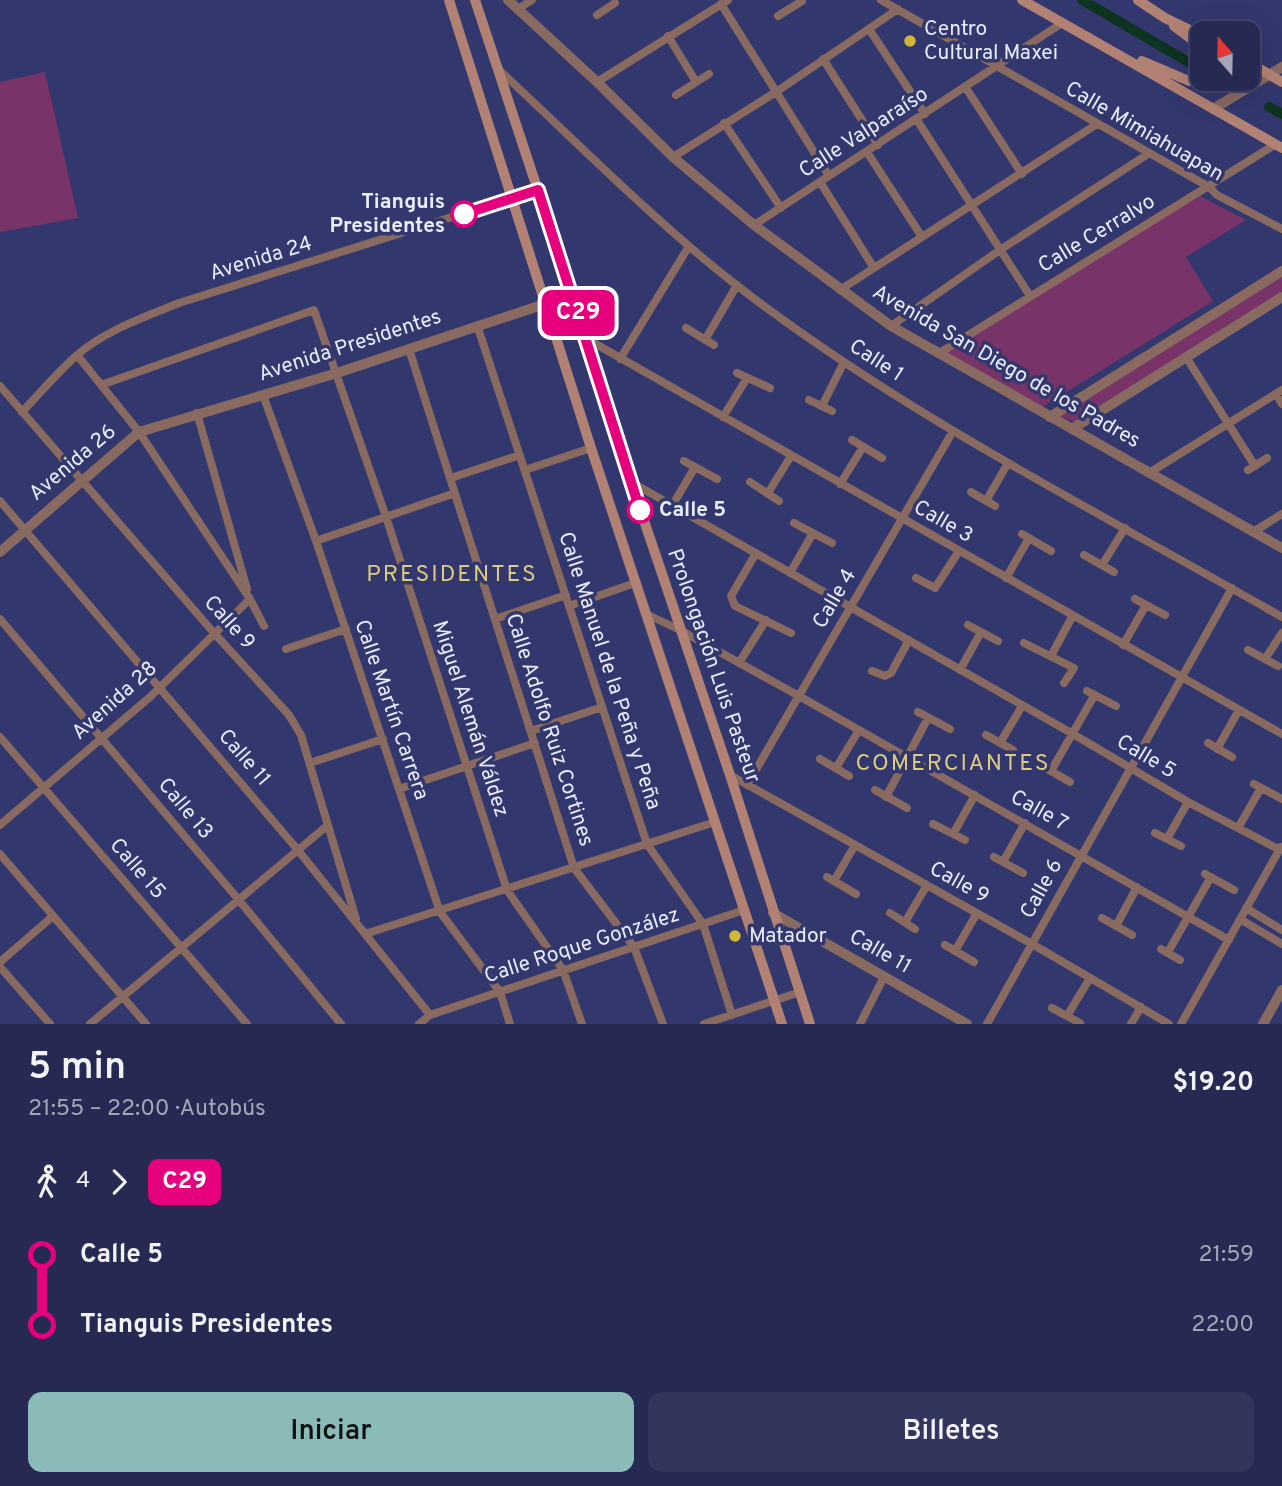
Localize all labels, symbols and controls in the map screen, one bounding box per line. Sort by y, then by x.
place label: Centro Cultural Maxei [924,16,1058,67]
north arrow [1190,21,1260,91]
map controls [1190,21,1260,91]
marker: Centro Cultural Maxei [902,33,918,49]
street label: Calle Mimiahuapan [1060,76,1228,188]
street label: Calle Valparaíso [794,81,934,185]
street label: Calle Cerralvo [1034,188,1160,280]
place label: Tianguis Presidentes [330,189,445,240]
marker: Tianguis Presidentes [451,201,477,227]
street label: Avenida 24 [206,231,316,287]
street label: Avenida San Diego de los Padres [867,279,1145,455]
line badge: C29 [538,290,618,336]
text: C29 [556,298,600,328]
street label: Avenida Presidentes [255,304,445,388]
street label: Calle 1 [844,333,908,389]
street label: Avenida 26 [24,419,122,507]
street label: Calle 3 [908,494,978,550]
marker: Calle 5 [627,497,653,523]
place label: Calle 5 [659,497,726,524]
street label: Calle Manuel de la Peña y Peña [551,529,667,813]
street label: Prolongación Luis Pasteur [660,545,766,787]
district label: PRESIDENTES [366,561,538,590]
street label: Calle 4 [807,564,863,634]
street label: Calle 9 [197,590,261,656]
street label: Calle Adolfo Ruiz Cortines [499,610,599,850]
street label: Calle Martín Carrera [347,616,435,804]
street label: Miguel Alemán Váldez [425,617,515,821]
street label: Avenida 28 [67,656,163,746]
street label: Calle 11 [212,724,276,792]
street label: Calle 5 [1111,729,1181,785]
district label: COMERCIANTES [856,750,1050,779]
street label: Calle 13 [151,773,219,845]
street label: Calle 7 [1005,784,1073,838]
street label: Calle 15 [103,833,171,905]
street label: Calle 6 [1015,854,1069,924]
street label: Calle 9 [924,856,994,910]
street label: Calle Roque González [481,902,683,990]
place label: Matador [749,923,827,950]
street label: Calle 11 [844,923,916,981]
marker: Matador [727,928,743,944]
text: 5 min [28,1044,126,1093]
text: $19.20 [1173,1067,1254,1100]
text: 21:55 – 22:00 · Autobús [28,1095,266,1124]
icon: walk [28,1163,66,1201]
icon: forward [100,1163,138,1201]
text: 4 [76,1167,90,1196]
text: C29 [162,1167,207,1197]
text: Calle 5 [80,1239,163,1272]
text: 21:59 [1198,1241,1254,1270]
text: Tianguis Presidentes [80,1309,333,1342]
text: 22:00 [1191,1311,1254,1340]
button: Iniciar [28,1392,634,1472]
button: Billetes [648,1392,1254,1472]

